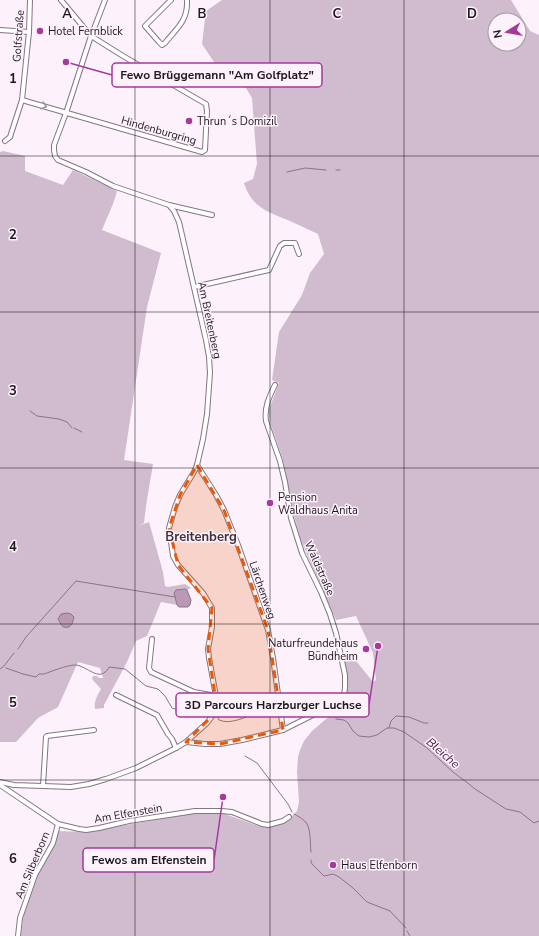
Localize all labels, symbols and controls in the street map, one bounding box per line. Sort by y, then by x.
text: A [62,5,72,23]
text: B [198,5,207,23]
text: C [333,5,342,23]
text: D [467,5,477,23]
street label: Golfstraße [9,9,28,63]
north arrow [487,12,527,52]
place label: Hotel Fernblick [48,24,123,39]
marker: Hotel Fernblick [35,26,45,36]
text: N [490,28,506,39]
callout: Fewo Brüggemann "Am Golfplatz" [112,63,322,87]
text: Fewo Brüggemann "Am Golfplatz" [120,67,314,83]
text: 1 [9,70,17,88]
one-way arrow [40,102,47,110]
street label: Hindenburgring [119,113,198,148]
place label: Thrun´s Domizil [197,114,278,129]
marker: Thrun´s Domizil [184,116,194,126]
text: 2 [9,226,17,244]
street label: Am Breitenberg [194,280,225,360]
text: 3 [9,382,17,400]
place label: Pension Waldhaus Anita [278,490,358,518]
marker: Pension Waldhaus Anita [265,498,275,508]
district label: Breitenberg [165,528,237,546]
text: 4 [9,538,17,556]
street label: Waldstraße [301,539,338,598]
street label: Lärchenweg [246,559,279,621]
place label: Naturfreundehaus Bündheim [268,636,358,664]
marker: Naturfreundehaus Bündheim [361,644,371,654]
callout: 3D Parcours Harzburger Luchse [176,693,369,717]
text: 5 [9,694,17,712]
text: 3D Parcours Harzburger Luchse [185,697,362,713]
water label: Bleiche [423,734,464,772]
street label: Am Elfenstein [93,800,163,827]
street label: Am Silberborn [12,829,53,901]
callout: Fewos am Elfenstein [83,848,214,872]
text: 6 [9,850,17,868]
text: Fewos am Elfenstein [92,852,206,868]
place label: Haus Elfenborn [341,858,417,873]
marker: Haus Elfenborn [328,860,338,870]

